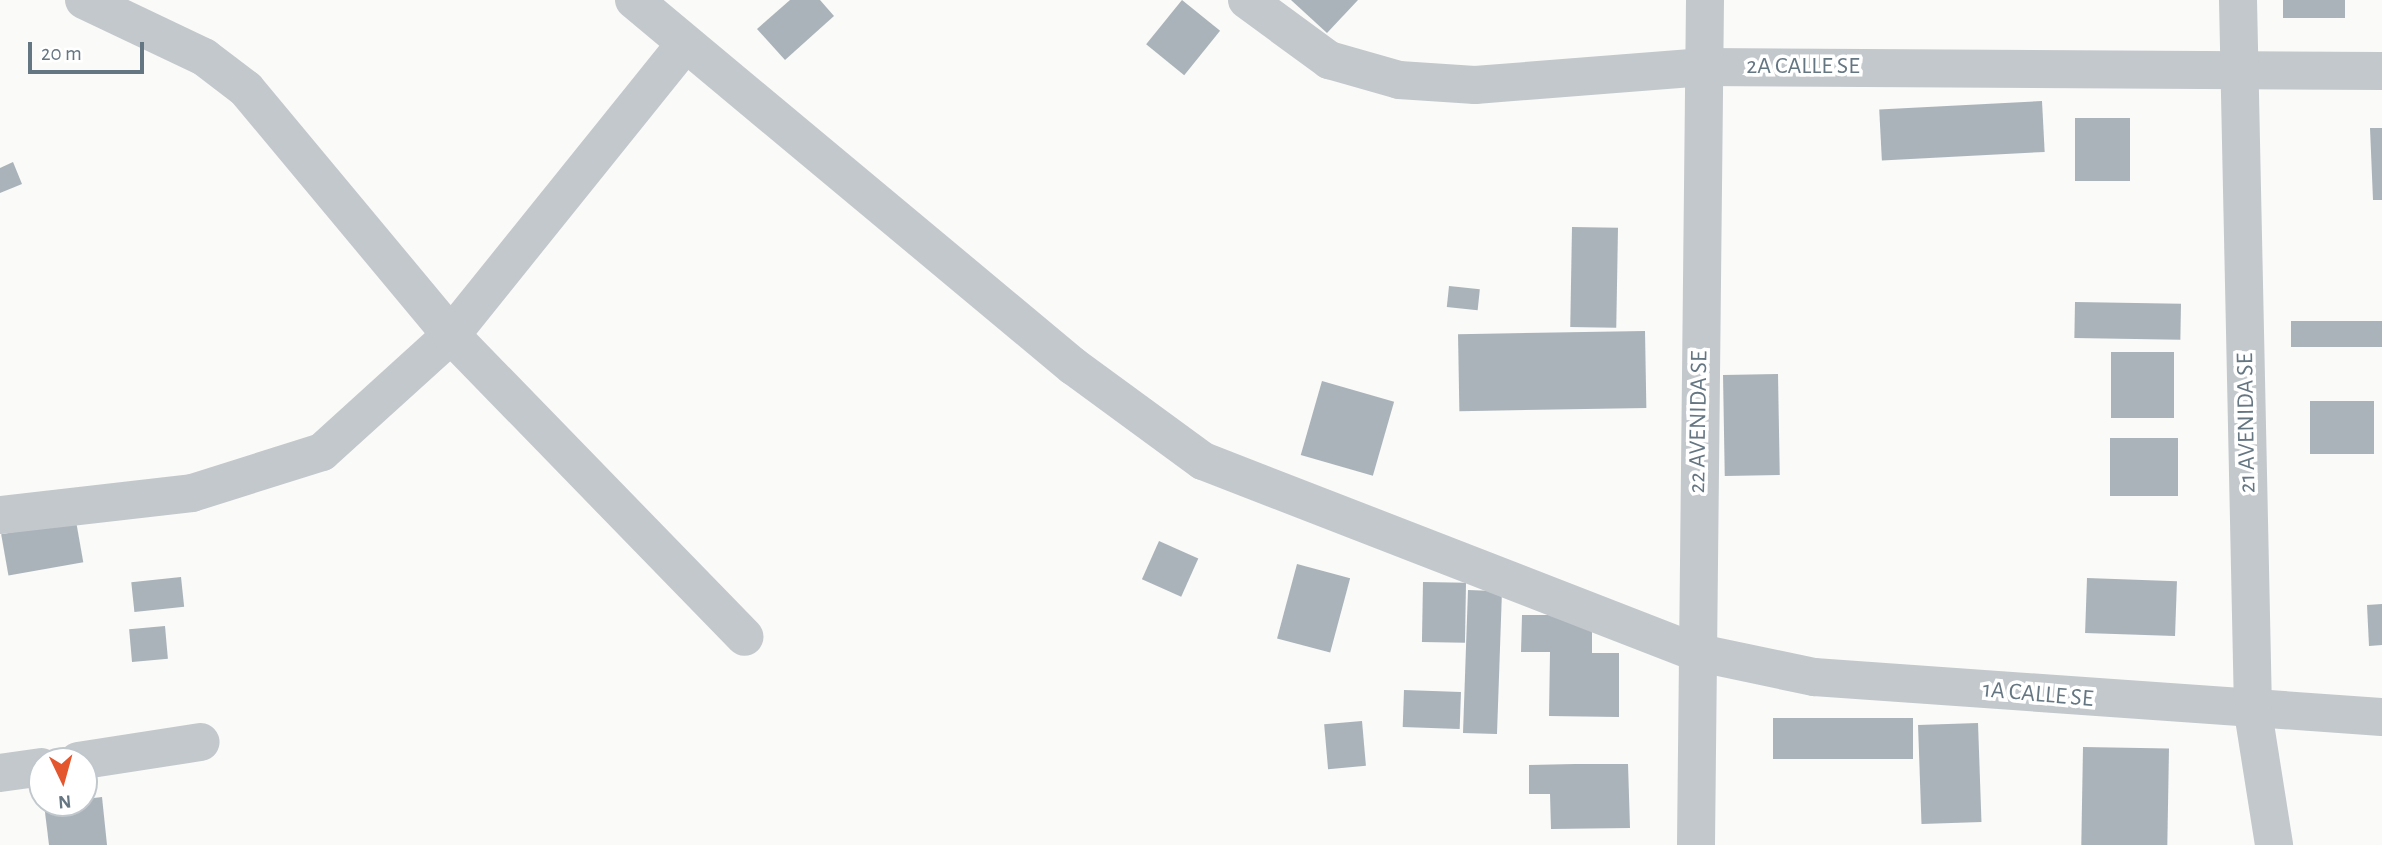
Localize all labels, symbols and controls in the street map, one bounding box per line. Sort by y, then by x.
scale bar [32,28,147,72]
text: 20 m [41,43,82,64]
street label: 2A CALLE SE [1746,53,1860,81]
street label: 22 AVENIDA SE [1683,350,1715,494]
street label: 21 AVENIDA SE [2231,353,2263,493]
street label: 1A CALLE SE [1982,676,2094,714]
north arrow [28,747,98,817]
text: N [57,791,72,811]

